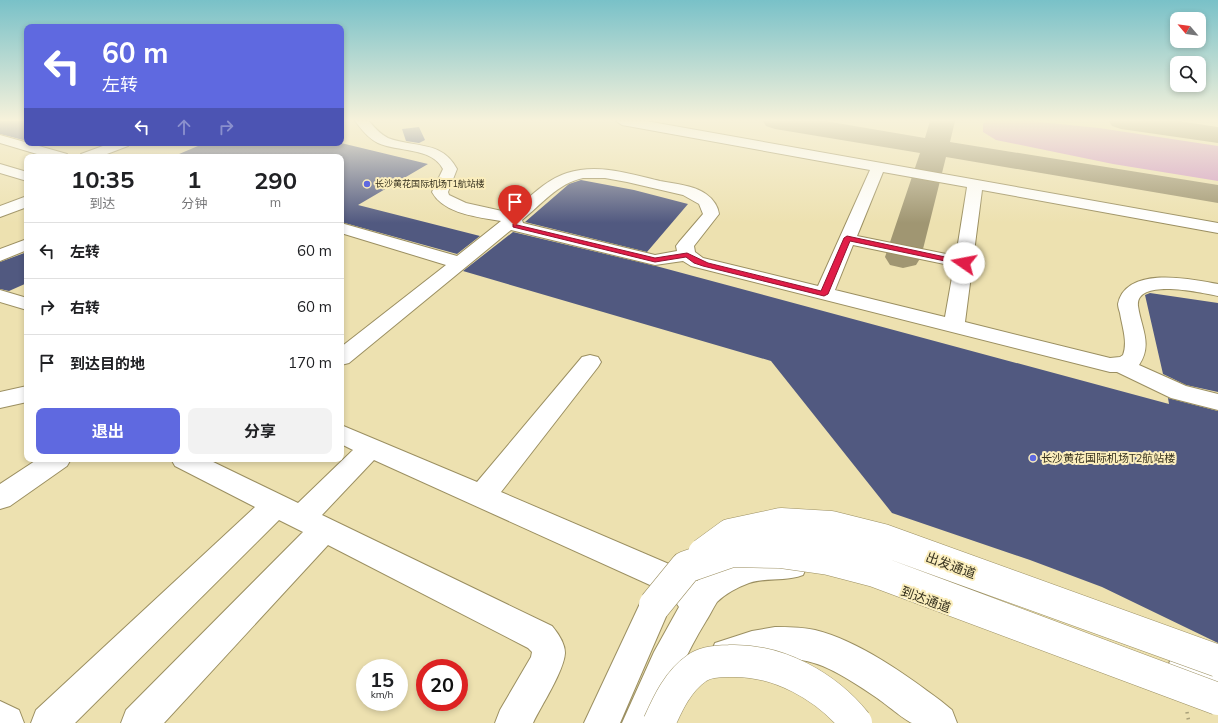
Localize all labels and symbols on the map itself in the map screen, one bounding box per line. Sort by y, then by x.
north arrow [1170,12,1206,48]
place label: 长沙黄花国际机场T1航站楼 [375,178,485,189]
marker: 长沙黄花国际机场T1航站楼 [362,179,372,189]
pin [498,185,532,226]
position arrow [943,242,985,284]
place label: 长沙黄花国际机场T2航站楼 [1041,451,1175,465]
marker: 长沙黄花国际机场T2航站楼 [1028,453,1038,463]
street label: 出发通道 [924,549,978,581]
street label: 到达通道 [899,583,953,615]
speed limit sign: 20 [416,659,468,711]

